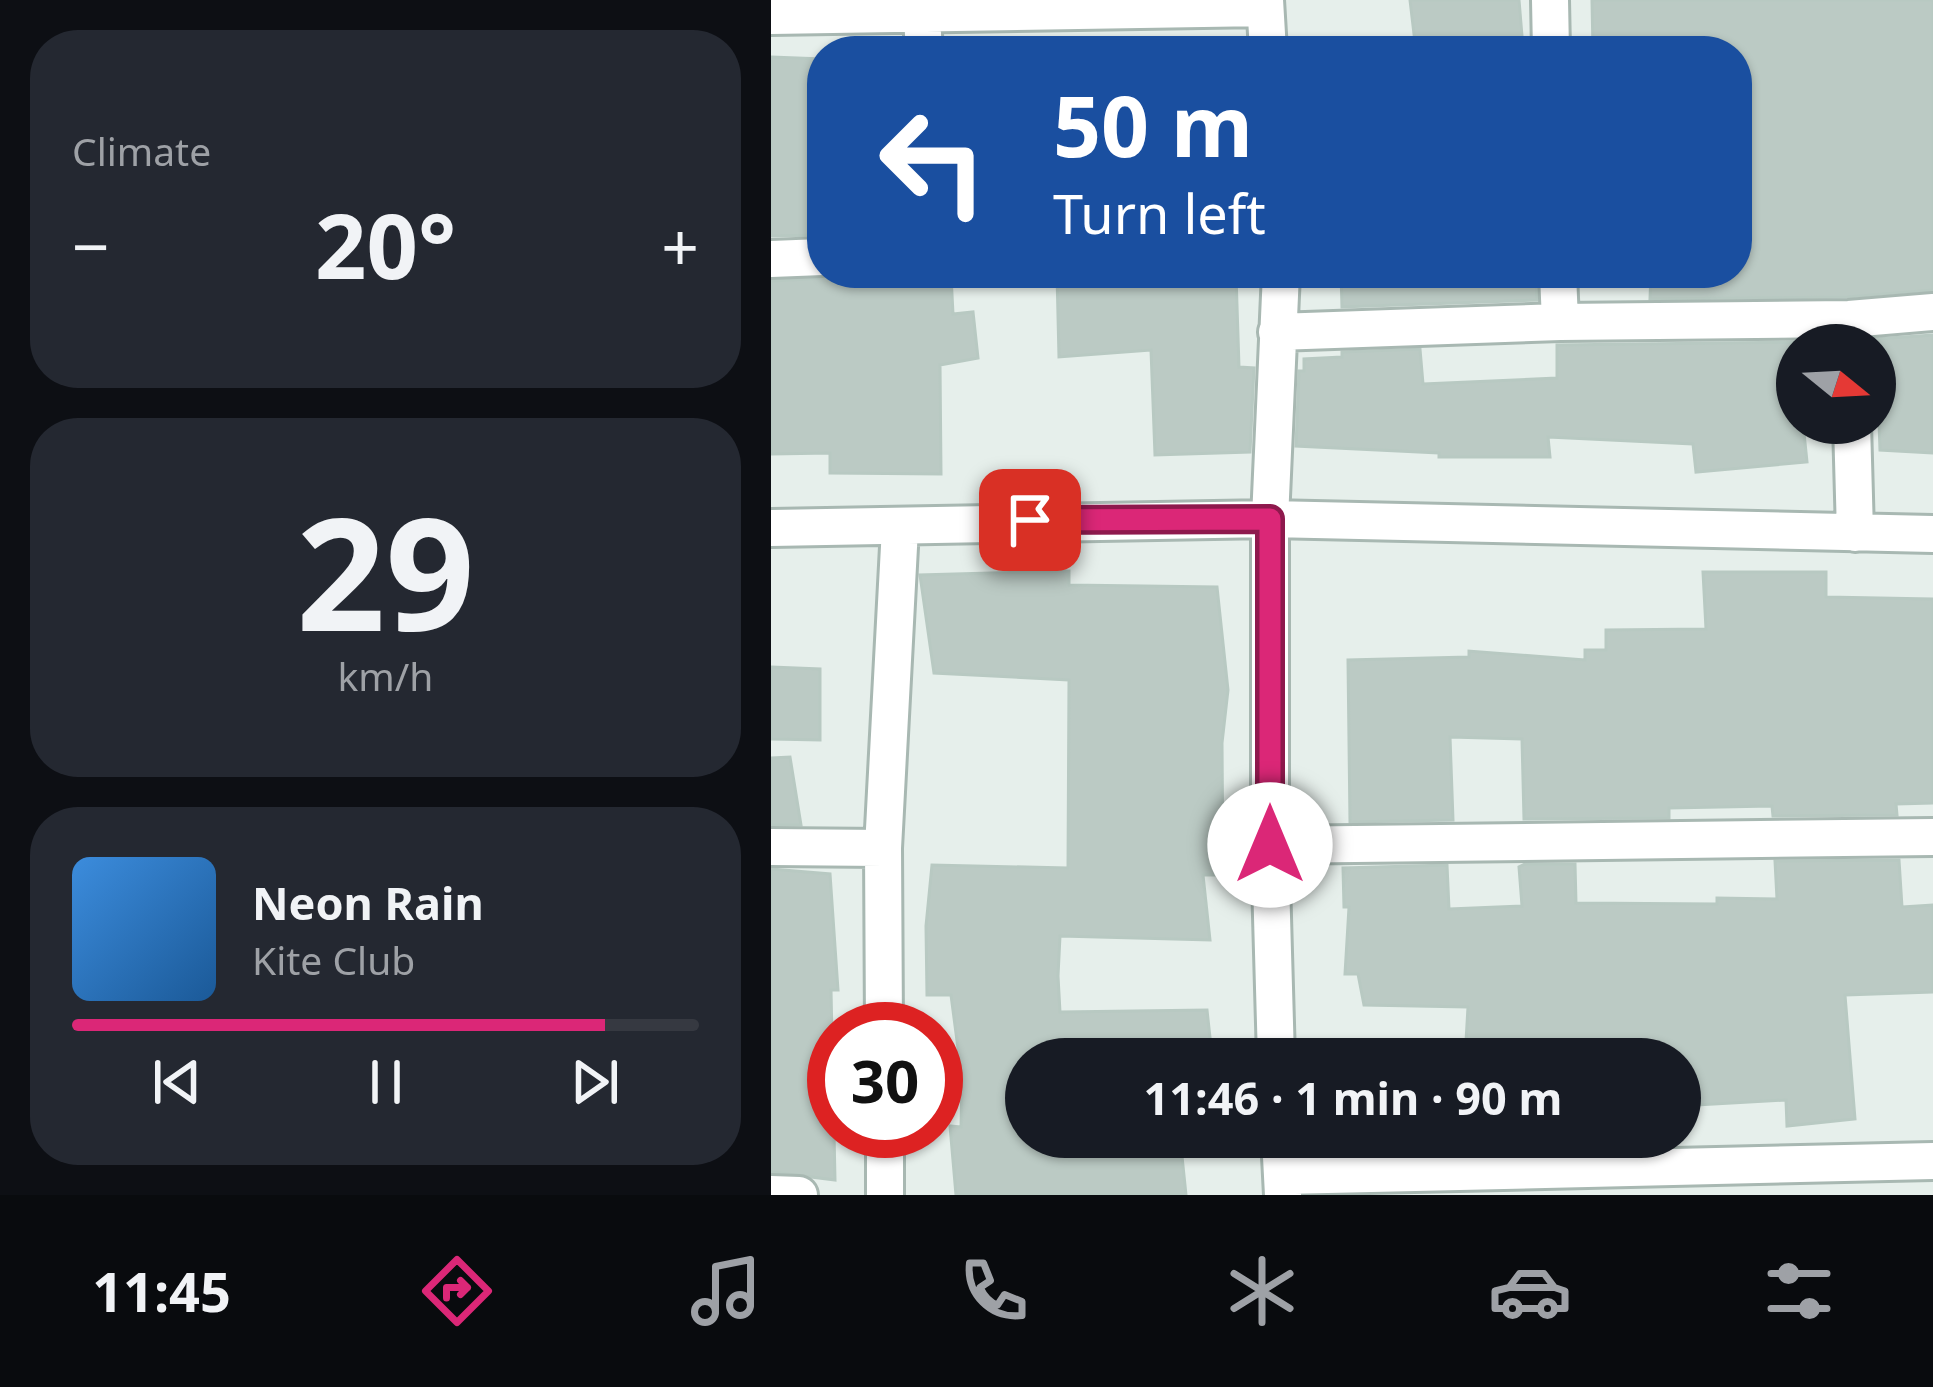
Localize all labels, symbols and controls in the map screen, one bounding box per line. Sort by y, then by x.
text: 50 m [1053,67,1253,182]
icon: left [855,84,1011,240]
text: Climate [72,124,211,177]
text: Turn left [1053,176,1266,250]
text: 20° [315,183,456,305]
text: − [72,200,110,290]
text: + [661,200,699,290]
north arrow [1776,324,1896,444]
map controls [1776,324,1896,444]
text: 29 [296,464,475,677]
pin [979,469,1081,571]
icon: arrive [997,487,1063,553]
text: km/h [338,649,433,702]
position arrow [1207,782,1333,908]
text: Neon Rain [252,872,484,933]
text: Kite Club [252,933,415,986]
speed limit sign: 30 [807,1002,963,1158]
icon: previous [144,1049,210,1115]
icon: pause [353,1049,419,1115]
icon: next [562,1049,628,1115]
text: 11:46 · 1 min · 90 m [1144,1067,1562,1128]
icon: directions [415,1249,499,1333]
icon: music [684,1249,768,1333]
icon: phone [952,1249,1036,1333]
icon: climate [1220,1249,1304,1333]
icon: car [1488,1249,1572,1333]
icon: filters [1757,1249,1841,1333]
text: 11:45 [92,1254,231,1328]

